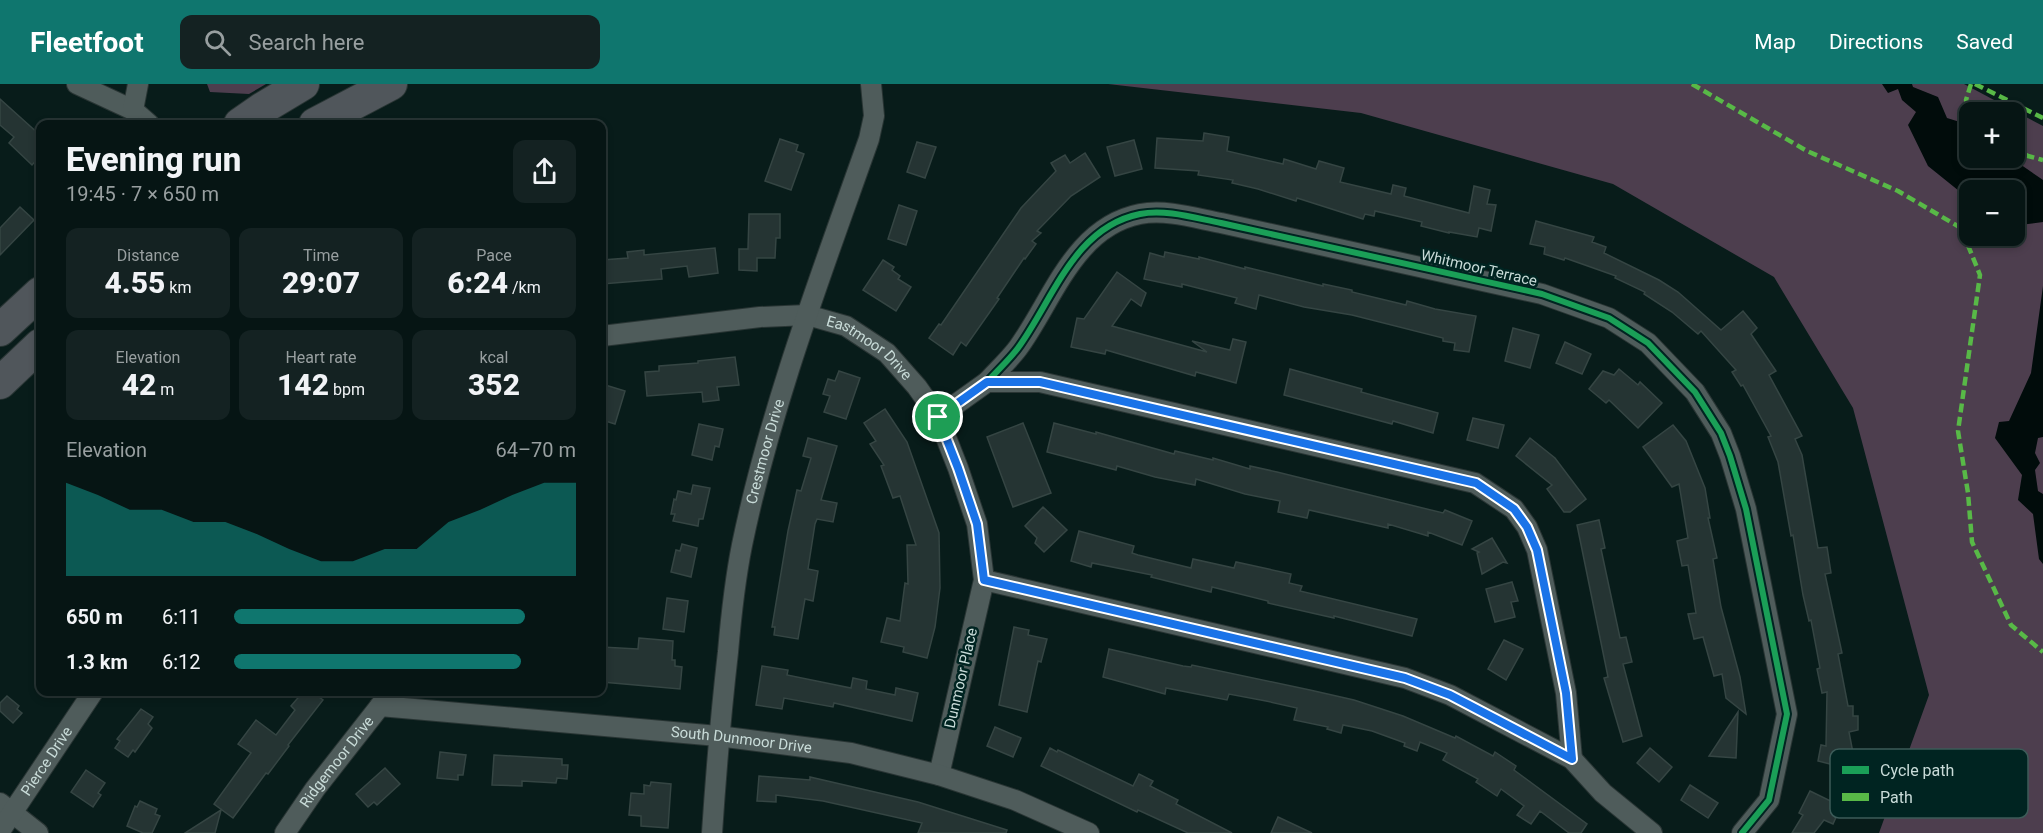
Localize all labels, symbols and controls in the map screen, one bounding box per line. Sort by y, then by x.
search box [180,15,600,69]
text: Fleetfoot [30,26,144,59]
icon: search [201,26,234,59]
text: Search here [249,30,364,55]
text: Map [1754,30,1796,54]
text: Directions [1829,30,1923,54]
text: Saved [1956,30,2013,54]
map controls [1959,102,2025,246]
button: + [1959,102,2025,168]
text: Evening run [66,140,241,179]
button: share [513,140,576,203]
button: − [1959,180,2025,246]
text: 19:45 · 7 × 650 m [66,182,219,206]
text: Distance [117,246,179,265]
text: Time [303,246,339,265]
text: Pace [476,246,512,265]
street label: Whitmoor Terrace [1419,246,1539,290]
text: 4.55 [105,265,165,300]
text: 29:07 [282,265,360,300]
text: 6:24 [447,265,508,300]
text: km [165,278,191,297]
text: /km [508,278,541,297]
street label: Eastmoor Drive [824,312,916,384]
text: Elevation [116,348,180,367]
text: Heart rate [285,348,357,367]
text: kcal [480,348,508,367]
text: 42 [122,367,156,402]
text: 142 [277,367,329,402]
text: 352 [468,367,520,402]
text: m [156,380,174,399]
text: bpm [329,380,365,399]
pin [912,391,963,442]
street label: Crestmoor Drive [742,397,788,506]
icon: arrive [921,400,954,433]
text: Elevation [66,438,147,462]
text: 64–70 m [495,438,576,462]
text: 650 m [66,605,123,629]
text: 6:11 [162,605,201,629]
street label: Dunmoor Place [941,626,981,730]
text: 1.3 km [66,650,128,674]
text: 6:12 [162,650,201,674]
street label: Ridgemoor Drive [296,713,378,811]
street label: Pierce Drive [17,723,76,799]
street label: South Dunmoor Drive [670,723,813,757]
legend [1830,749,2028,818]
text: Cycle path [1880,761,1954,780]
text: Path [1880,788,1913,807]

